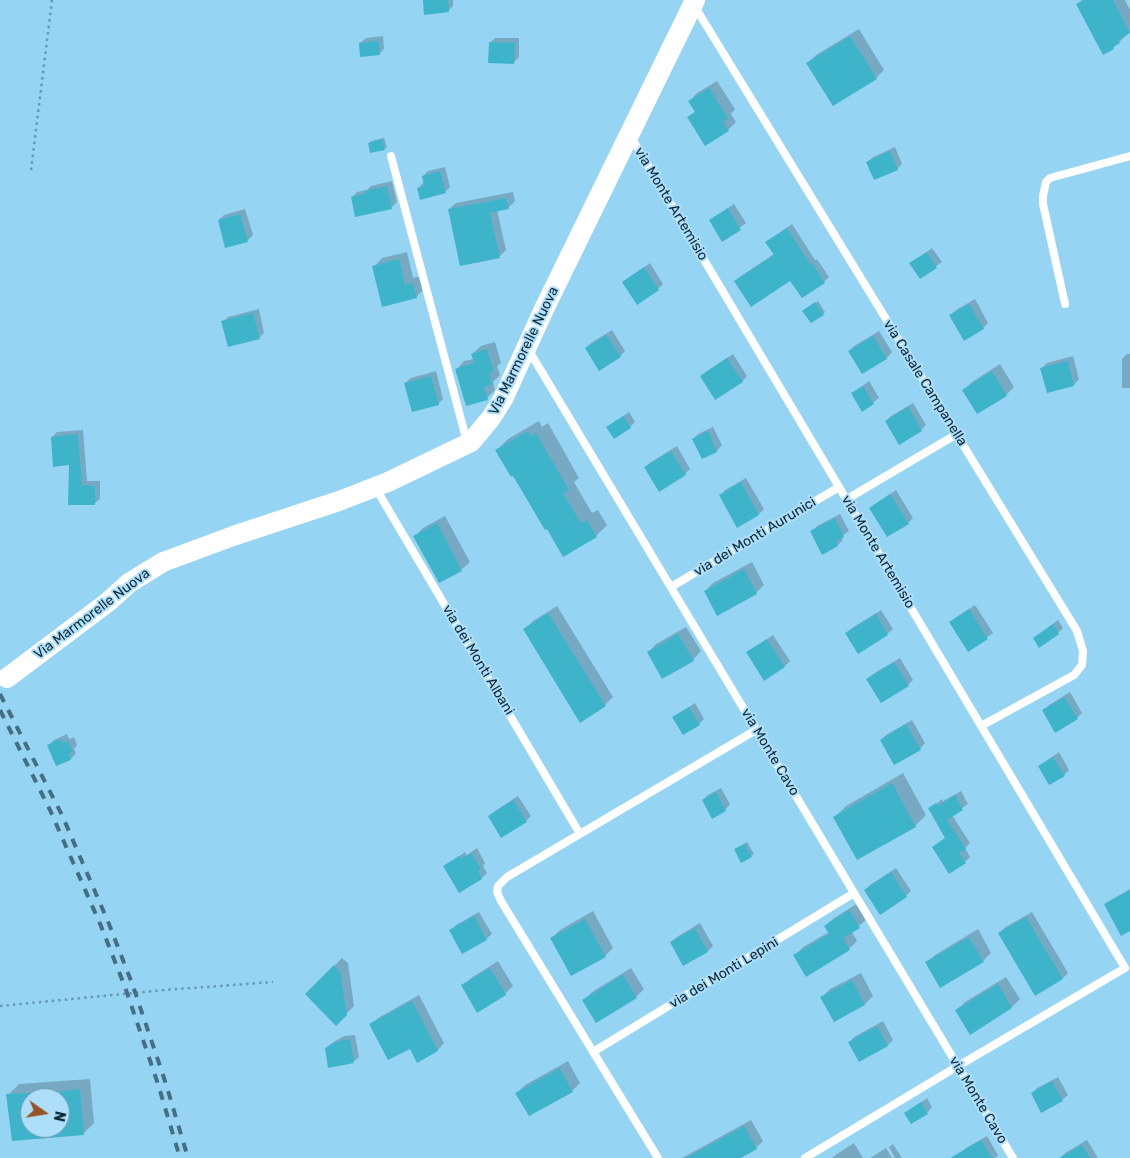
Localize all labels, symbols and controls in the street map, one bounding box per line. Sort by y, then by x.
street label: via Monte Artemisio [631,144,711,264]
street label: Via Marmorelle Nuova [486,284,562,418]
street label: via Casale Campanella [879,317,971,449]
street label: via Monte Artemisio [838,492,918,612]
street label: via dei Monti Aurunici [691,494,819,580]
street label: Via Marmorelle Nuova [31,565,153,663]
street label: via dei Monti Albani [438,602,518,718]
street label: via Monte Cavo [737,705,803,799]
street label: via dei Monti Lepini [666,934,782,1012]
street label: via Monte Cavo [945,1053,1011,1147]
north arrow [20,1088,70,1138]
text: N [50,1109,69,1123]

